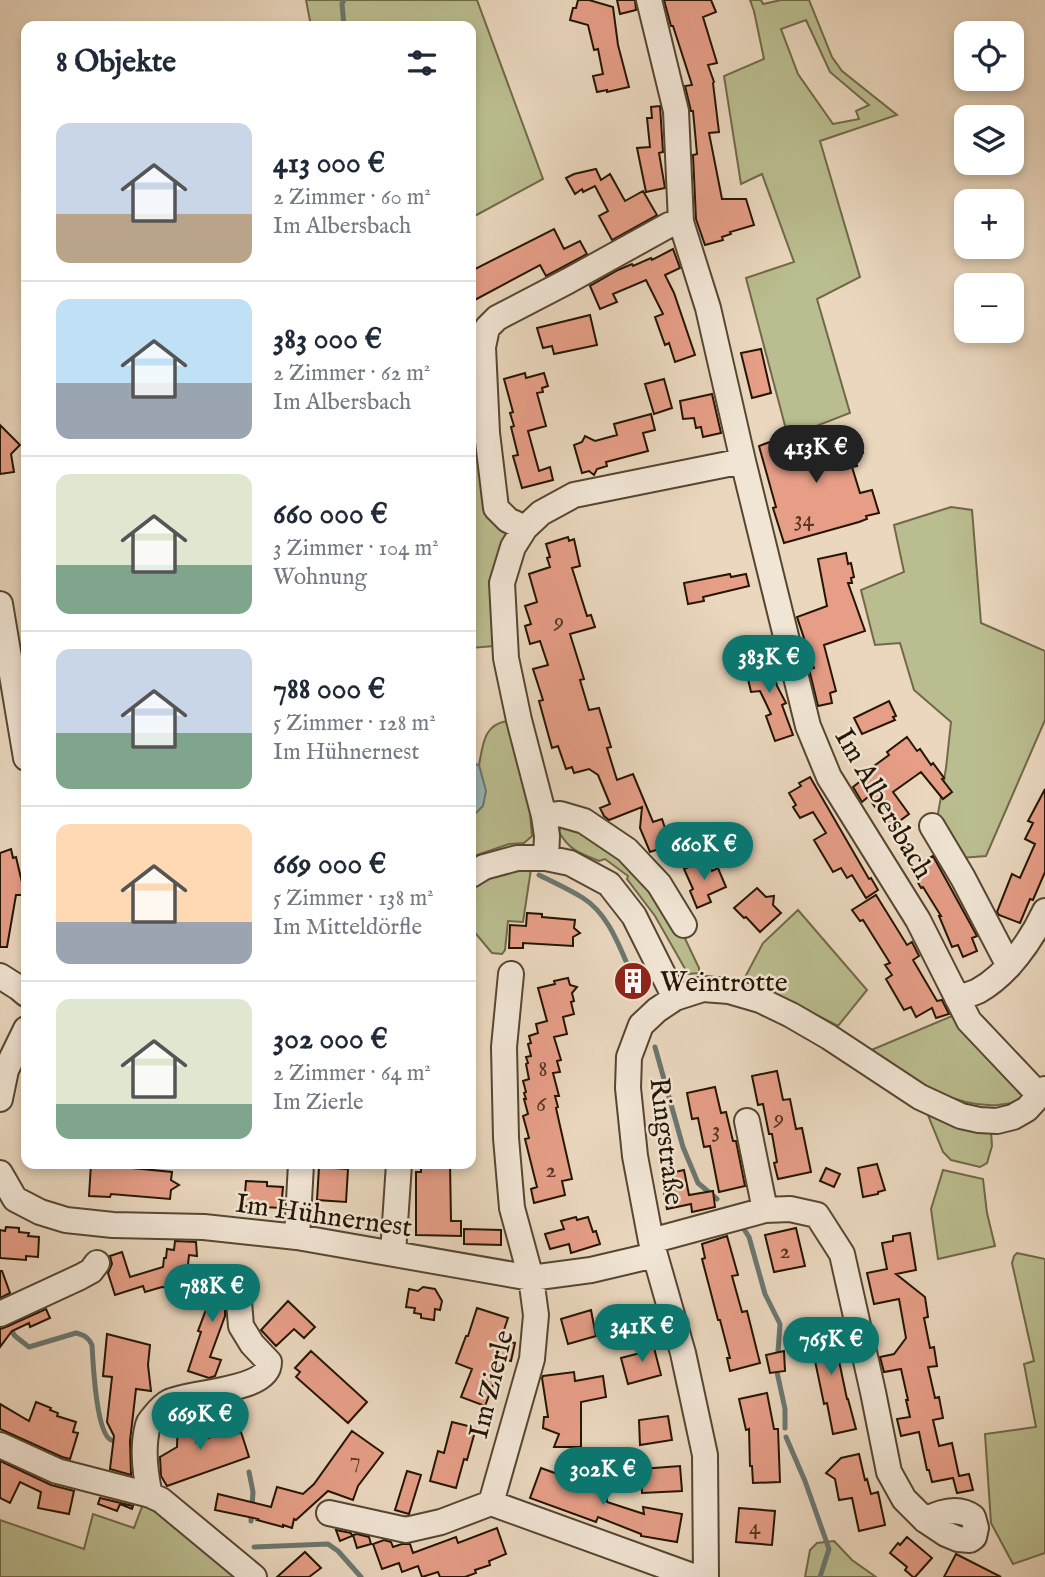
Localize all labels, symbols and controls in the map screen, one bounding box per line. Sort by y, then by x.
map controls [954,21,1024,343]
button: locate [954,21,1024,91]
text: 8 Objekte [56,44,176,82]
icon: filters [403,44,441,82]
button: layers [954,105,1024,175]
text: 413 000 € [273,145,385,183]
icon: home [112,151,196,235]
text: 2 Zimmer · 60 m² [273,183,431,212]
button: + [954,189,1024,259]
text: Im Albersbach [273,212,411,241]
button: − [954,273,1024,343]
text: 383 000 € [273,321,382,359]
icon: home [112,327,196,411]
text: 2 Zimmer · 62 m² [273,359,430,388]
text: Im Albersbach [273,388,411,417]
pin: 413K € [759,426,873,485]
text: 413K € [784,433,848,462]
text: 660 000 € [273,496,388,534]
icon: home [112,502,196,586]
house number: 34 [794,504,815,535]
text: 3 Zimmer · 104 m² [273,534,439,563]
text: Wohnung [273,563,367,592]
house number: 9 [553,606,564,637]
pin: 383K € [712,636,826,695]
text: 383K € [738,643,800,672]
text: 788 000 € [273,671,385,709]
icon: home [112,677,196,761]
text: 5 Zimmer · 128 m² [273,709,436,738]
street label: Im Albersbach [826,723,940,886]
text: Im Hühnernest [273,738,419,767]
pin: 660K € [647,822,761,882]
text: 660K € [671,830,737,859]
text: 669 000 € [273,846,386,884]
icon: home [112,852,196,936]
text: 5 Zimmer · 138 m² [273,884,434,913]
text: Im Mitteldörfle [273,913,422,942]
building icon: Weintrotte [612,960,654,1002]
place label: Weintrotte [660,966,788,1001]
text: 302 000 € [273,1021,388,1059]
icon: home [112,1027,196,1111]
house number: 8 [538,1054,548,1085]
text: 2 Zimmer · 64 m² [273,1059,431,1088]
street label: Ringstraße [640,1076,691,1207]
text: Im Zierle [273,1088,364,1117]
house number: 6 [536,1089,547,1120]
house number: 9 [773,1103,784,1134]
house number: 3 [712,1115,720,1146]
house number: 2 [545,1155,557,1186]
street label: Im Hühnernest [233,1187,415,1246]
house number: 2 [779,1236,791,1267]
pin: 788K € [155,1264,269,1324]
text: 788K € [180,1272,244,1301]
pin: 341K € [585,1304,699,1364]
text: 341K € [610,1312,674,1341]
pin: 765K € [774,1318,888,1377]
text: 765K € [799,1325,863,1354]
street label: Im Zierle [462,1327,523,1442]
pin: 669K € [143,1392,257,1452]
text: 669K € [168,1400,232,1429]
house number: 7 [349,1445,361,1476]
pin: 302K € [546,1448,660,1507]
text: 302K € [570,1455,636,1484]
house number: 4 [749,1512,761,1543]

